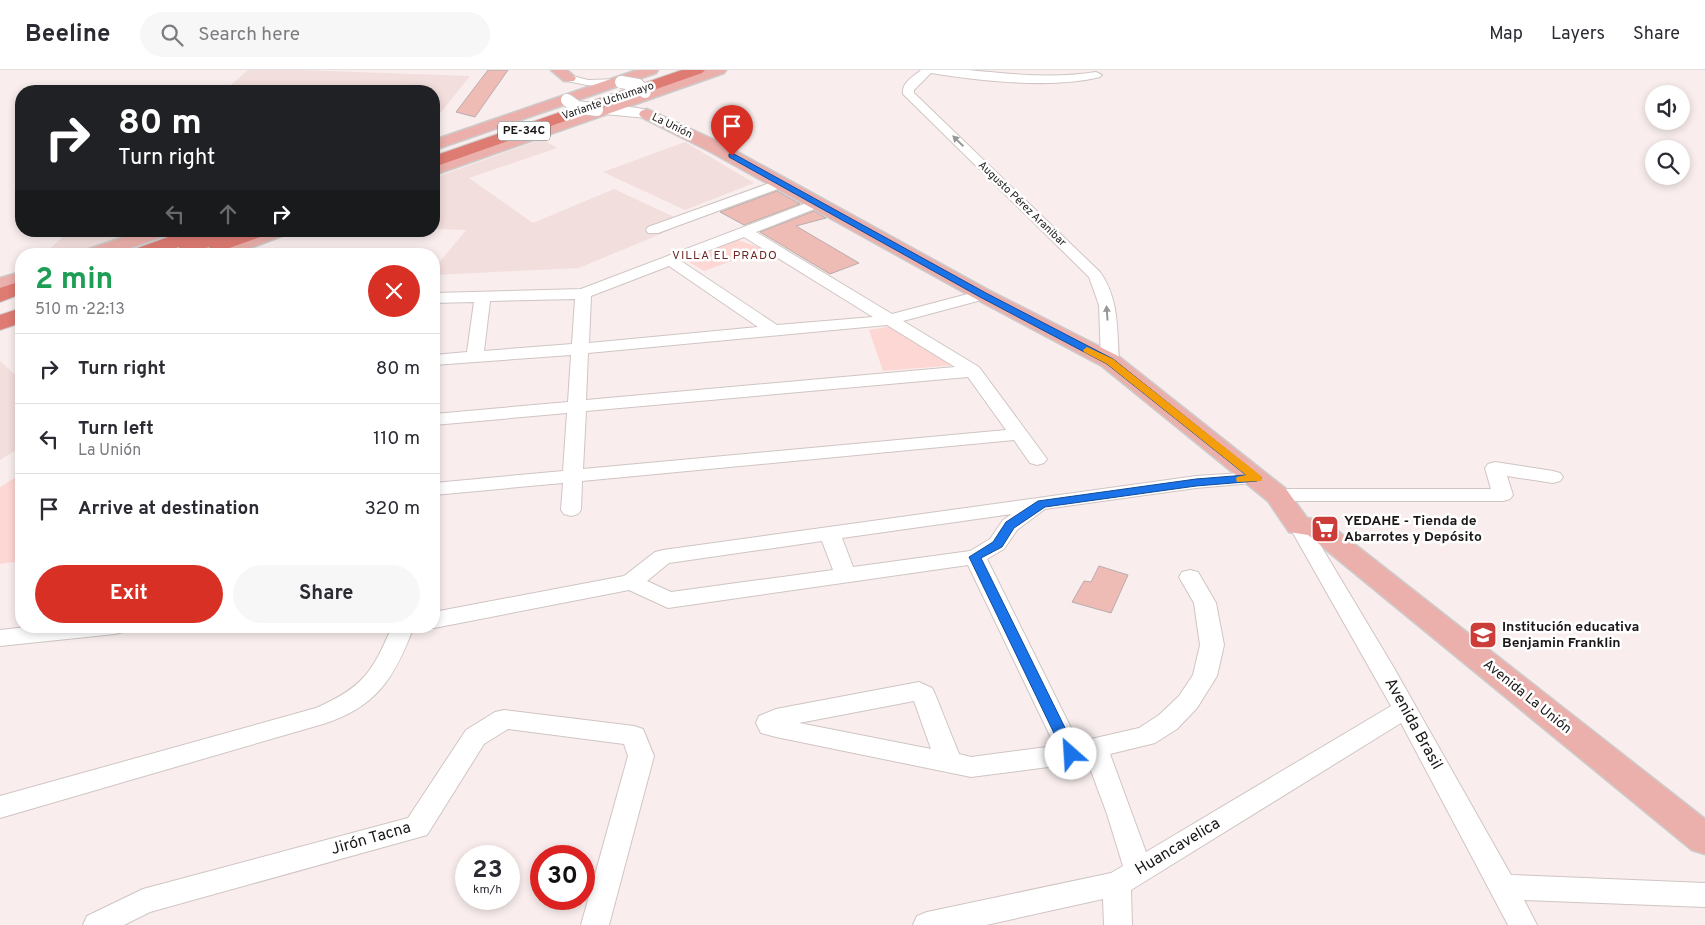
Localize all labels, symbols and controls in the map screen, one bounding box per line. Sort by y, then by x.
search box [140,12,490,57]
text: Beeline [25,20,110,50]
icon: search [158,21,186,49]
text: Search here [198,23,300,47]
text: Map [1489,23,1523,46]
text: Layers [1551,23,1605,46]
text: Share [1633,23,1680,46]
street label: Variante Uchumayo [560,79,656,123]
map controls [1645,85,1690,185]
button: sound [1645,85,1690,130]
text: 80 m [118,102,202,146]
icon: right [35,105,100,170]
pin [711,105,753,156]
street label: La Unión [649,110,695,142]
icon: arrive [718,112,746,140]
road number: PE-34C [498,121,550,140]
one-way arrow [952,135,964,147]
button: search [1645,140,1690,185]
text: Turn right [118,145,215,172]
street label: Augusto Pérez Aranibar [975,158,1070,250]
icon: left [161,200,189,228]
icon: ahead [214,200,242,228]
icon: right [267,200,295,228]
district label: VILLA EL PRADO [672,248,778,264]
text: 2 min [35,262,113,299]
button: close [368,265,420,317]
text: 510 m · 22:13 [35,300,125,320]
one-way arrow [1102,305,1110,321]
icon: right [35,355,63,383]
text: Turn right [78,357,166,381]
text: 80 m [376,357,420,381]
text: Turn left [78,417,154,441]
icon: left [35,425,63,453]
text: 110 m [373,427,420,451]
text: La Unión [78,441,141,461]
icon: arrive [35,495,63,523]
text: Arrive at destination [78,497,259,521]
text: 320 m [365,497,420,521]
place label: YEDAHE - Tienda de Abarrotes y Depósito [1344,513,1482,546]
supermarket icon: YEDAHE - Tienda de Abarrotes y Depósito [1310,514,1340,544]
button: Exit [35,565,223,623]
button: Share [233,565,420,623]
place label: Institución educativa Benjamin Franklin [1502,619,1639,652]
school or university icon: Institución educativa Benjamin Franklin [1468,620,1498,650]
street label: Avenida La Unión [1479,656,1575,738]
street label: Avenida Brasil [1380,675,1446,773]
position arrow [1044,727,1096,779]
street label: Huancavelica [1132,814,1224,880]
street label: Jirón Tacna [329,818,413,860]
speed limit sign: 30 [530,845,595,910]
text: 23 [472,855,503,887]
text: km/h [473,882,502,898]

